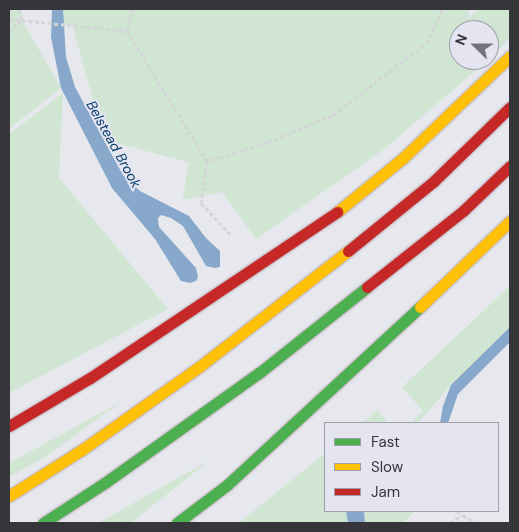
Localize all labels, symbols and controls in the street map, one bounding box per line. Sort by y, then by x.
north arrow [449,20,499,70]
text: N [451,32,471,48]
water label: Belstead Brook [83,97,145,191]
legend [324,422,499,512]
text: Fast [371,432,400,452]
text: Slow [371,457,403,477]
text: Jam [371,482,400,502]

